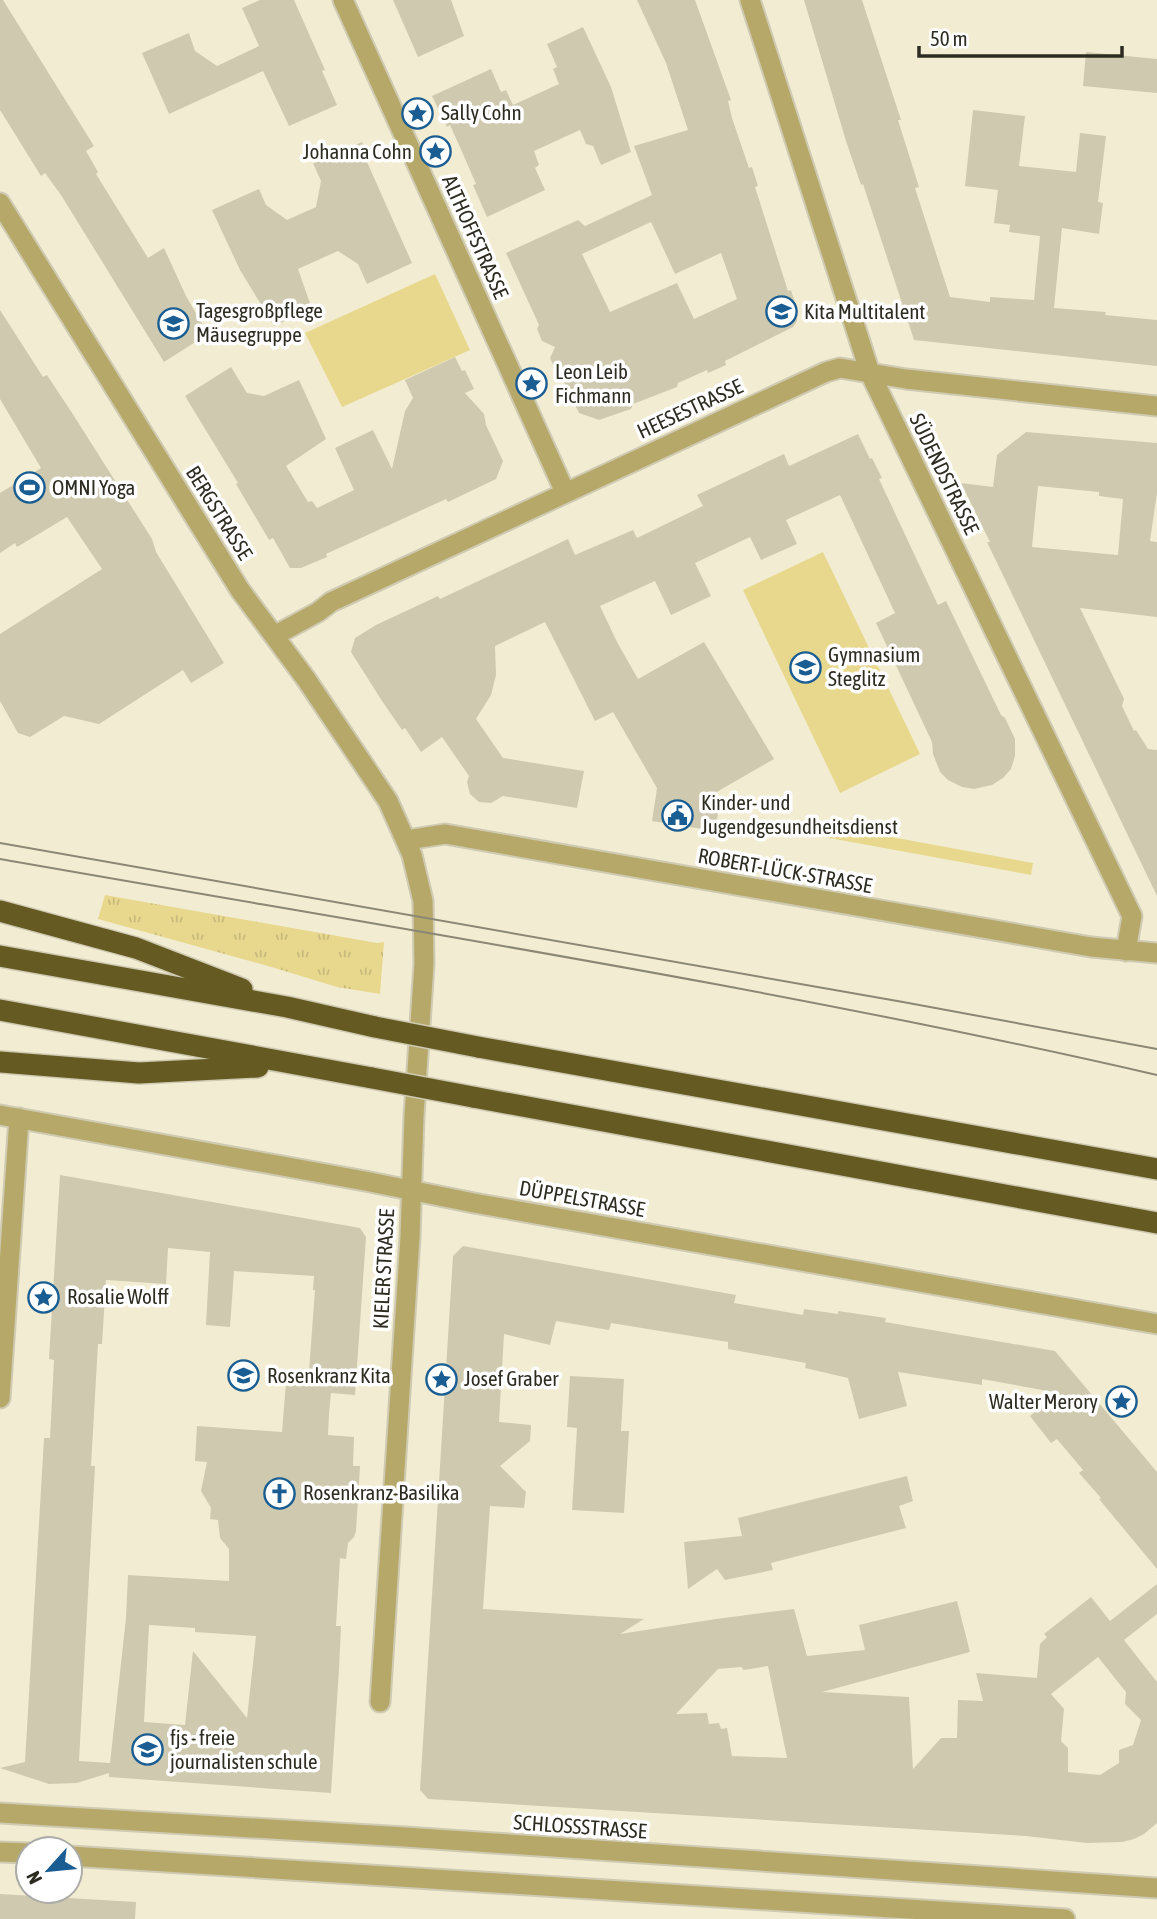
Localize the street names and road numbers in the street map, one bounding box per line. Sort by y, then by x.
street label: ALTHOFFSTRASSE [438,171,514,302]
street label: HEESESTRASSE [633,373,746,443]
street label: SÜDENDSTRASSE [905,409,985,538]
street label: BERGSTRASSE [182,461,258,564]
street label: ROBERT-LÜCK-STRASSE [696,843,874,897]
street label: DÜPPELSTRASSE [517,1175,647,1221]
street label: KIELER STRASSE [368,1208,398,1330]
street label: SCHLOSSSTRASSE [513,1809,648,1843]

